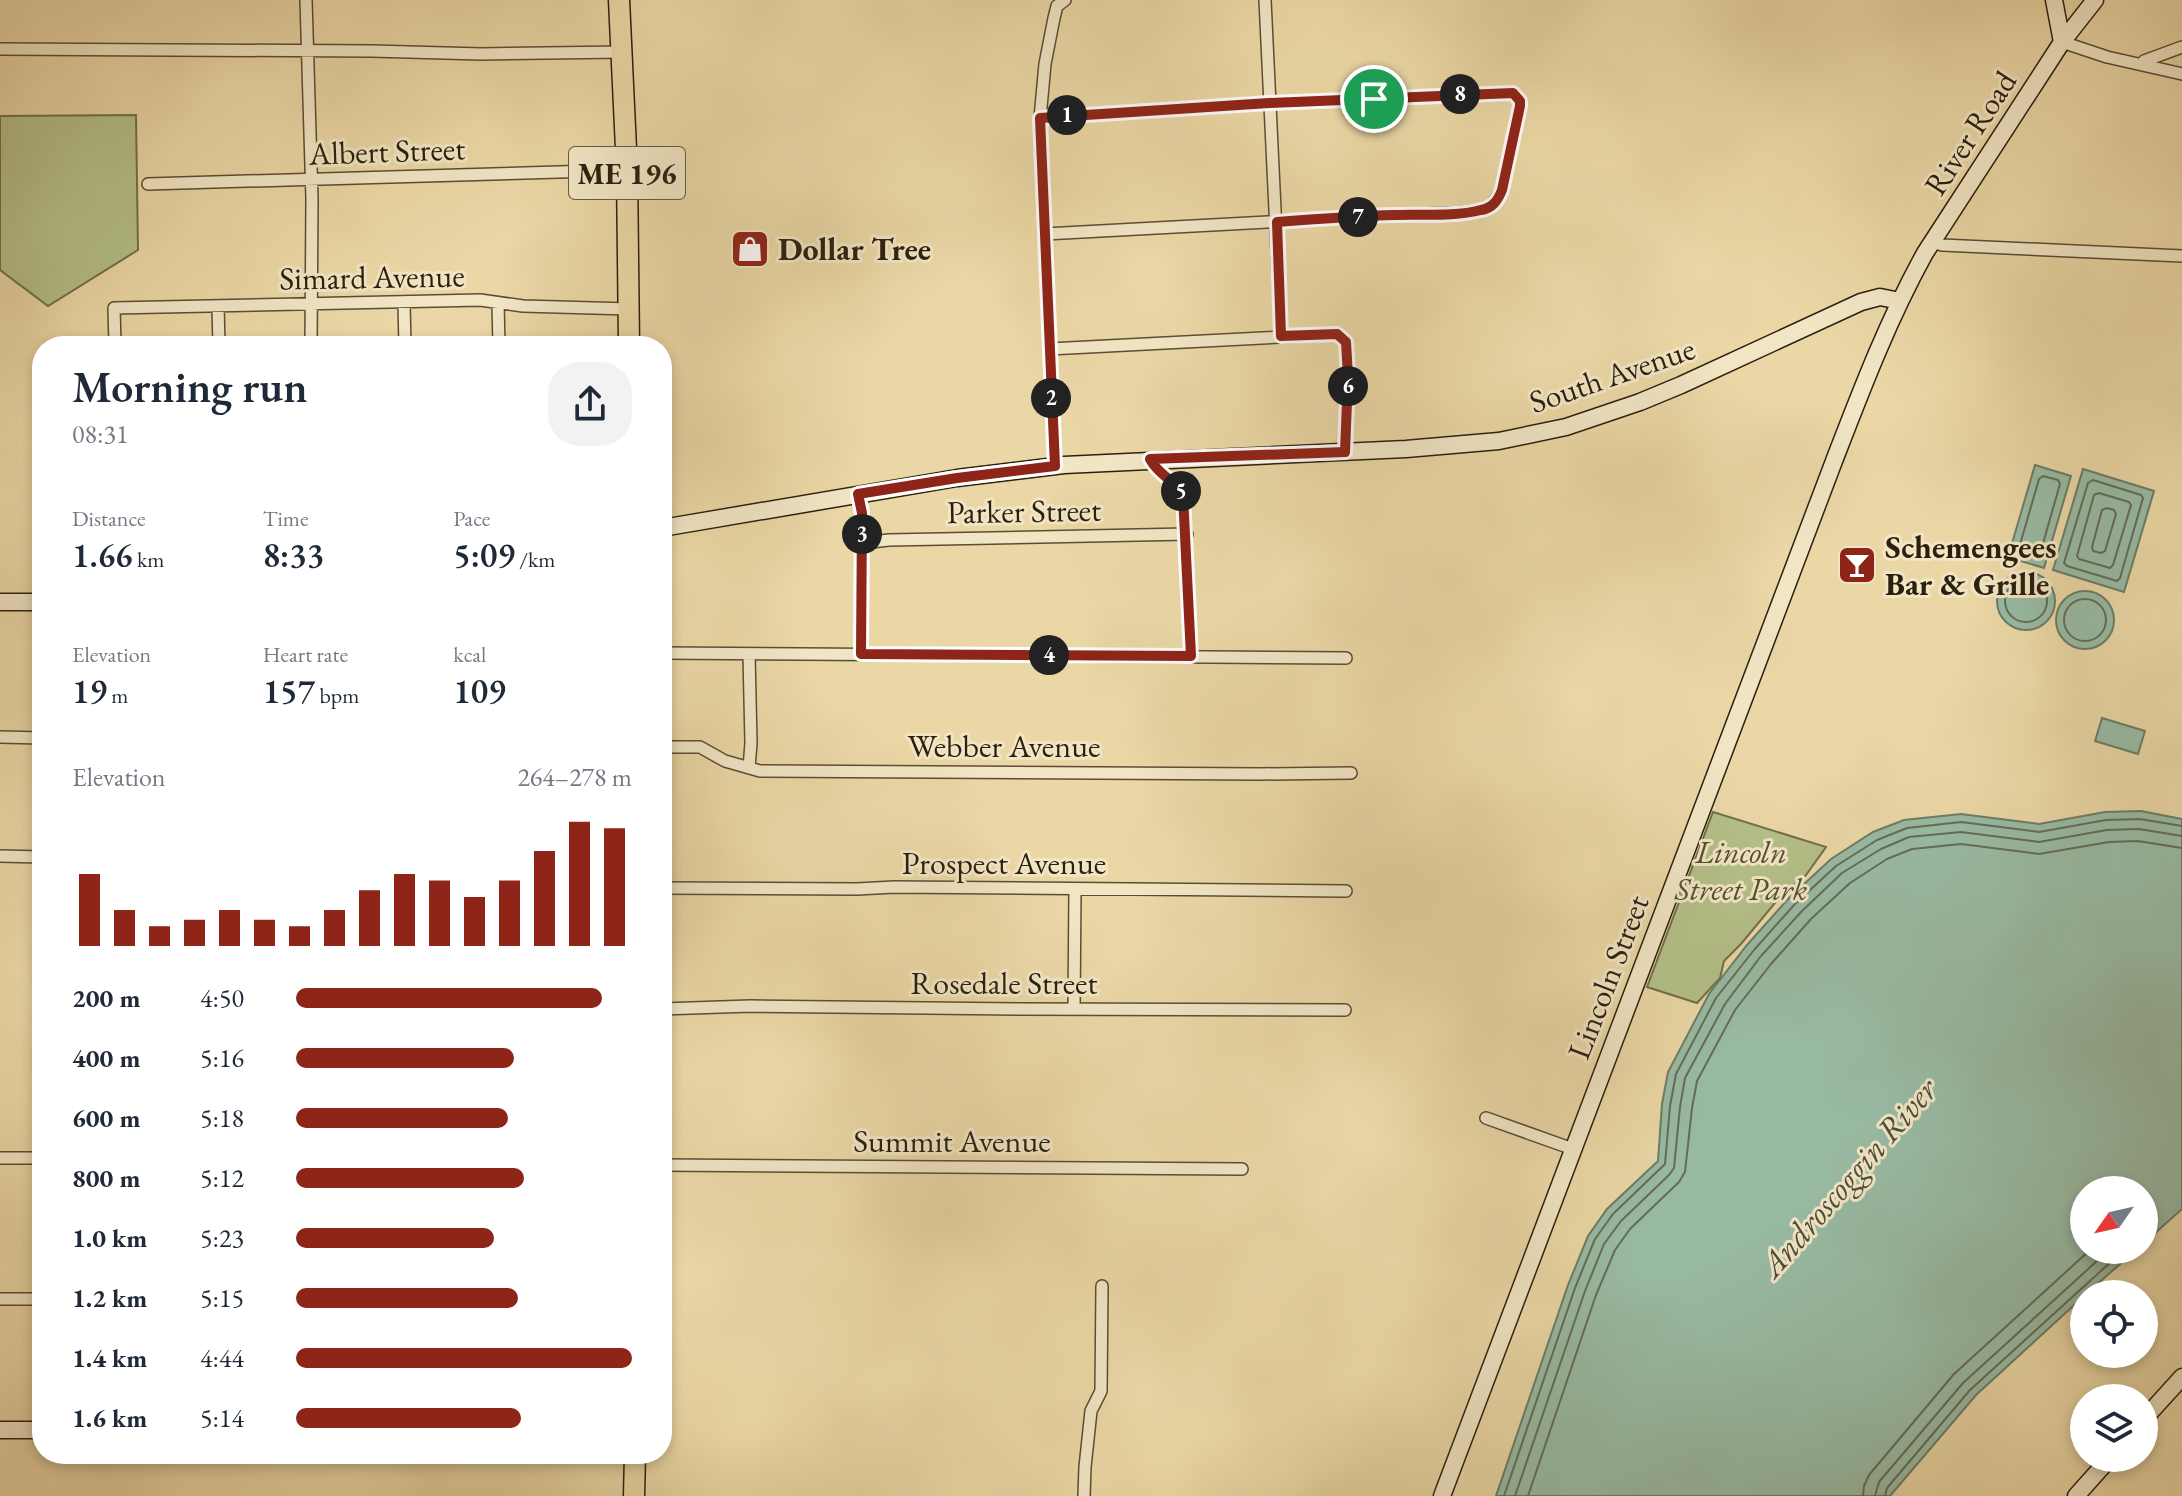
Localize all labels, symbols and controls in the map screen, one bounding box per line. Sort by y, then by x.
street label: River Road [1914,62,2026,203]
pin [1340,65,1408,133]
pin: 8 [1440,74,1480,114]
icon: arrive [1352,77,1396,121]
text: 8 [1454,79,1466,108]
pin: 1 [1047,95,1087,135]
text: 1 [1061,100,1073,129]
street label: Albert Street [307,127,466,175]
road number: ME 196 [569,147,685,199]
pin: 7 [1338,197,1378,237]
text: 7 [1352,202,1364,231]
shop icon: Dollar Tree [729,228,771,270]
place label: Dollar Tree [778,228,931,270]
street label: Simard Avenue [279,254,465,300]
street label: South Avenue [1524,327,1700,423]
text: Morning run [72,358,308,415]
button: share [548,362,632,446]
pin: 6 [1328,366,1368,406]
text: 6 [1342,371,1354,400]
pin: 2 [1031,378,1071,418]
text: 2 [1045,383,1057,412]
text: 08:31 [72,417,128,451]
pin: 5 [1161,471,1201,511]
text: 5 [1175,476,1187,505]
street label: Parker Street [946,489,1102,533]
text: Distance [72,504,145,533]
text: Time [263,504,308,533]
text: Pace [453,504,490,533]
pin: 3 [842,514,882,554]
text: 3 [856,519,868,548]
place label: Schemengees Bar & Grille [1885,526,2057,605]
text: 1.66 [72,533,133,577]
text: 8:33 [263,533,324,577]
text: 5:09 [453,533,515,577]
bar icon: Schemengees Bar & Grille [1836,544,1878,586]
text: km [133,545,164,574]
text: /km [515,545,556,574]
pin: 4 [1029,635,1069,675]
text: Elevation [72,640,151,669]
text: Heart rate [263,640,348,669]
text: kcal [453,640,486,669]
text: 4 [1043,640,1055,669]
text: 19 [72,669,107,713]
text: 157 [263,669,315,713]
text: 109 [453,669,506,713]
text: m [107,681,128,710]
text: bpm [315,681,359,710]
street label: Webber Avenue [908,725,1100,767]
text: Elevation [72,760,166,794]
text: 264–278 m [517,760,632,794]
park label: Lincoln Street Park [1674,831,1808,910]
street label: Prospect Avenue [902,842,1106,884]
street label: Lincoln Street [1557,889,1659,1065]
street label: Rosedale Street [911,962,1097,1004]
text: 200 m [72,981,140,1015]
text: 4:50 [200,981,244,1015]
text: 400 m [72,1041,140,1075]
text: 5:16 [200,1041,244,1075]
water label: Androscoggin River [1748,1067,1948,1288]
text: 600 m [72,1101,140,1135]
text: 5:18 [200,1101,244,1135]
street label: Summit Avenue [853,1120,1051,1162]
text: 800 m [72,1161,140,1195]
text: 5:12 [200,1161,244,1195]
north arrow [2070,1176,2158,1264]
map controls [2070,1176,2158,1472]
text: 1.0 km [72,1221,147,1255]
text: 5:23 [200,1221,244,1255]
button: locate [2070,1280,2158,1368]
text: 1.2 km [72,1281,147,1315]
text: 5:15 [200,1281,244,1315]
text: 1.4 km [72,1341,147,1375]
text: 4:44 [200,1341,244,1375]
button: layers [2070,1384,2158,1472]
text: 1.6 km [72,1401,147,1435]
text: 5:14 [200,1401,244,1435]

